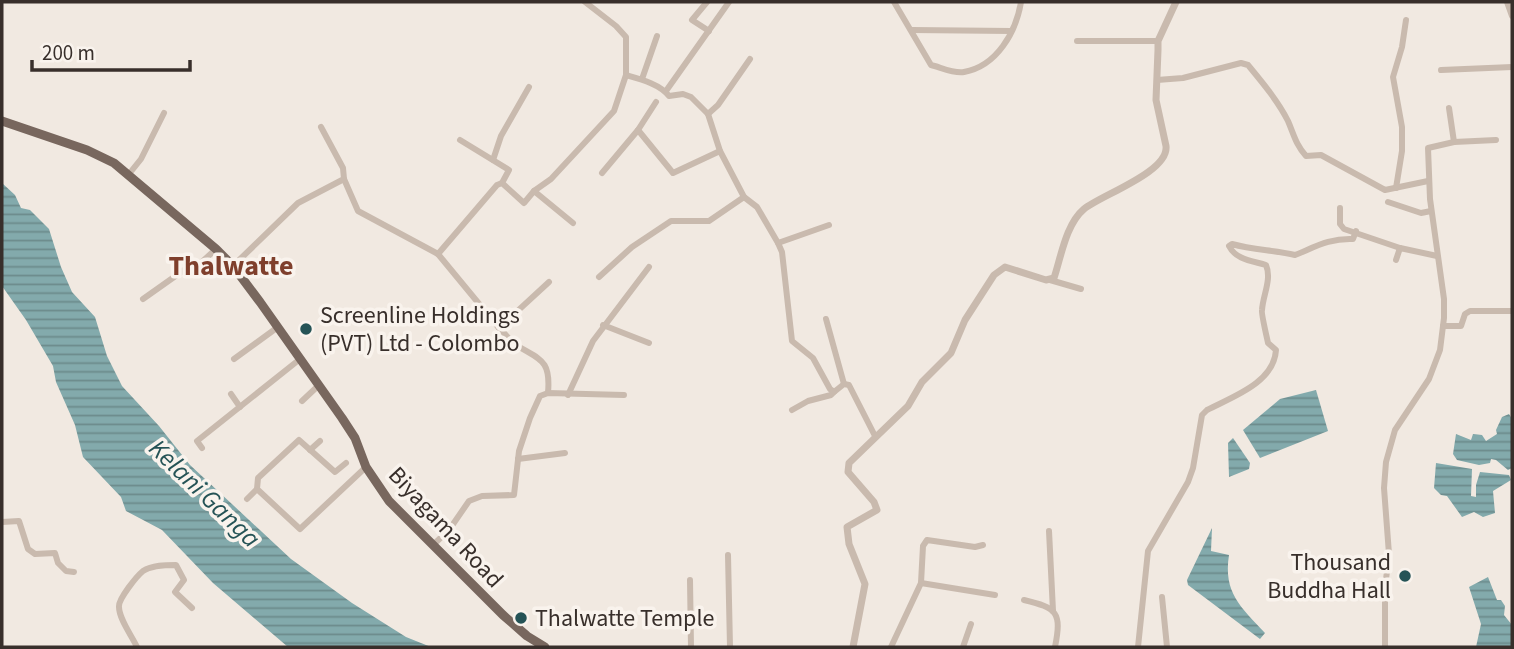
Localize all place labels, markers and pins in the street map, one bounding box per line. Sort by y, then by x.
place label: Screenline Holdings (PVT) Ltd - Colombo [320,298,520,361]
marker: Screenline Holdings (PVT) Ltd - Colombo [298,321,314,337]
place label: Thousand Buddha Hall [1267,545,1391,608]
marker: Thousand Buddha Hall [1397,568,1413,584]
place label: Thalwatte Temple [535,601,714,636]
marker: Thalwatte Temple [513,610,529,626]

